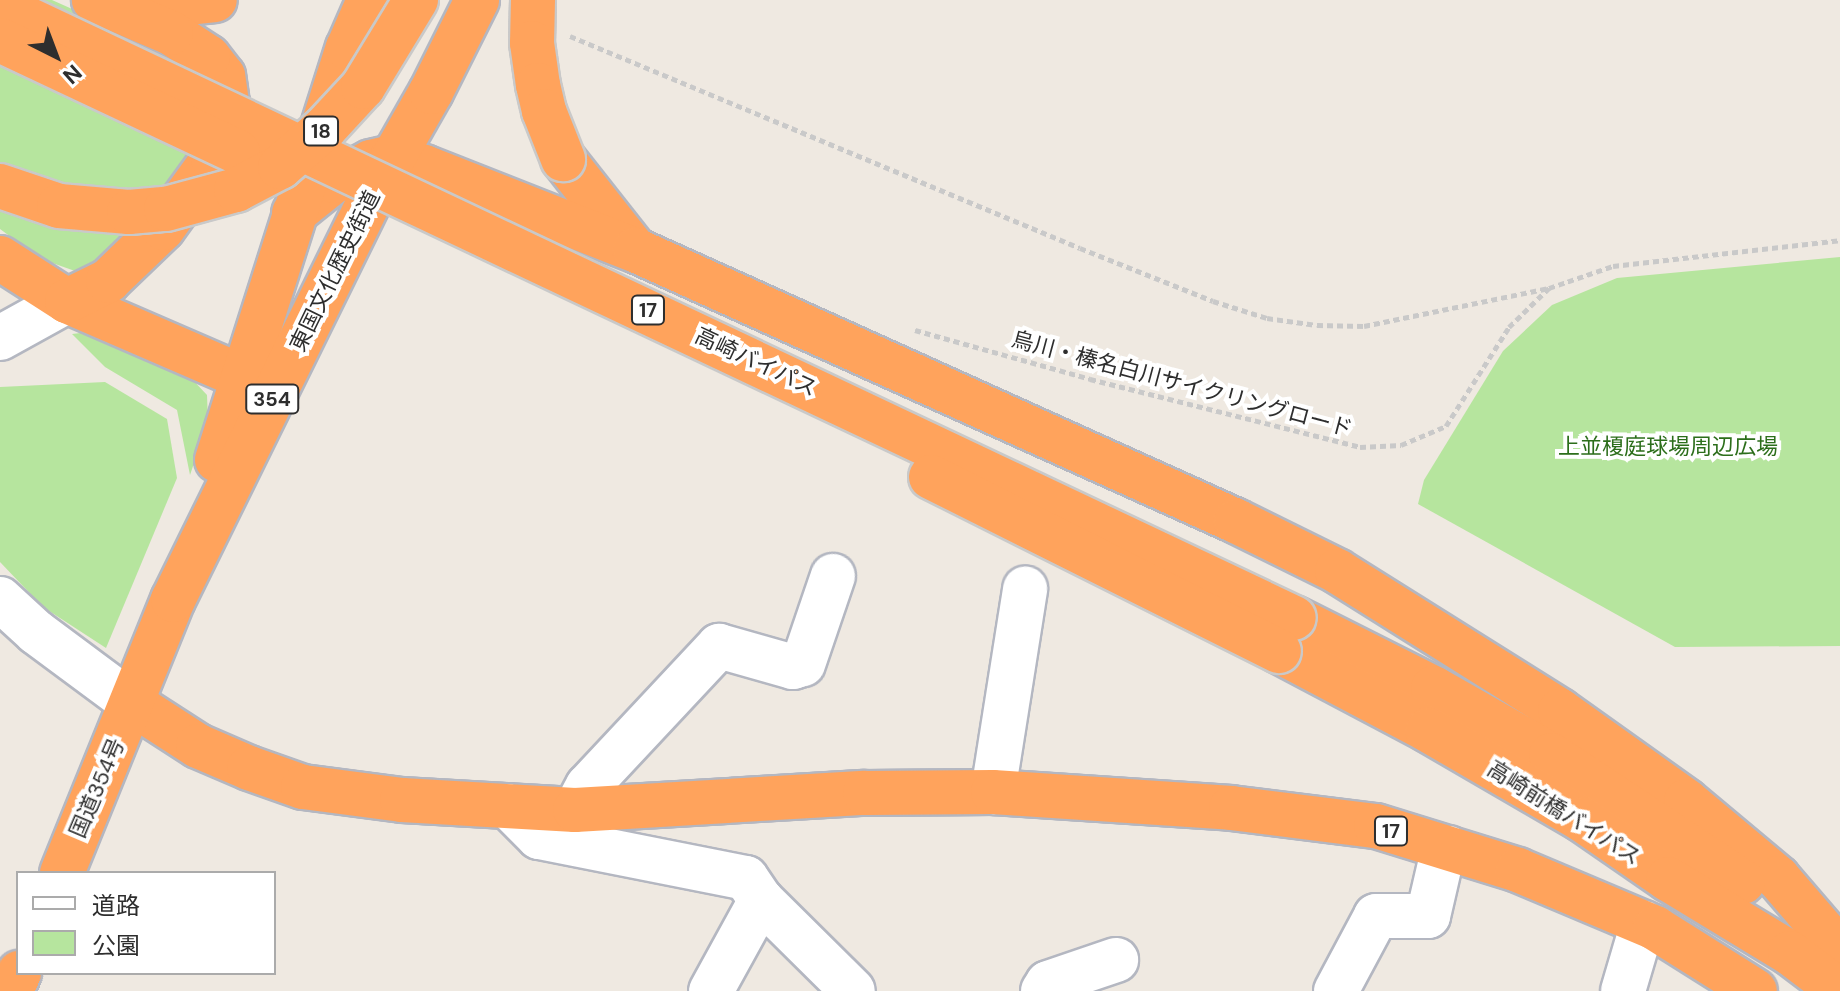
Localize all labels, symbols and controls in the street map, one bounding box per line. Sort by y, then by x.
north arrow [16,16,96,96]
text: N [57,58,88,90]
road number: 18 [303,115,339,147]
street label: 東国文化歴史街道 [285,186,385,356]
road number: 17 [630,294,666,326]
street label: 高崎バイパス [691,322,821,402]
street label: 烏川・榛名白川サイクリングロード [1009,326,1355,442]
road number: 354 [244,383,300,415]
park label: 上並榎庭球場周辺広場 [1558,434,1778,460]
street label: 国道354号 [64,734,130,842]
street label: 高崎前橋バイパス [1482,755,1646,871]
road number: 17 [1373,815,1409,847]
legend [16,871,276,975]
text: 道路 [92,890,140,921]
text: 公園 [92,930,140,961]

